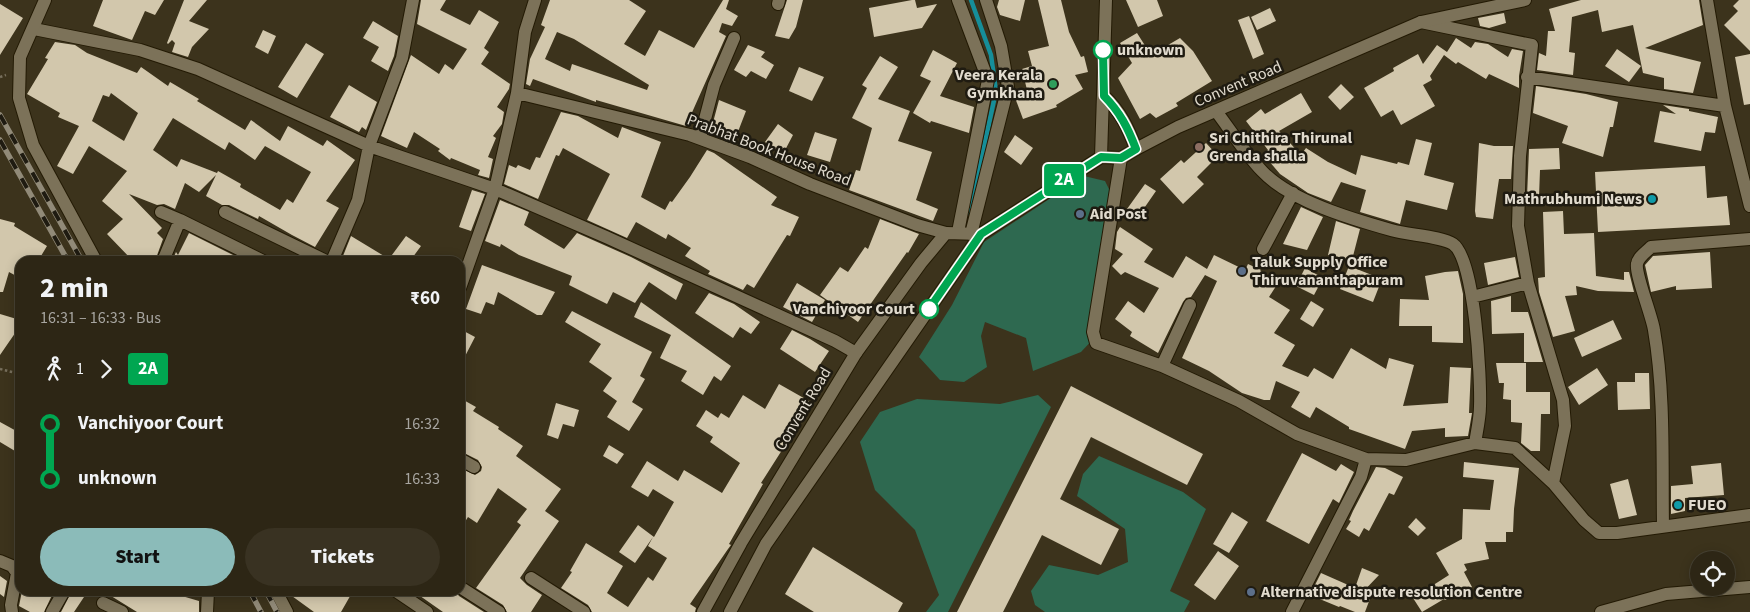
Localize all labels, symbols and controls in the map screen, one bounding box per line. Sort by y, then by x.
place label: unknown [1117,39,1183,61]
marker: unknown [1093,40,1113,60]
street label: Convent Road [1191,56,1285,112]
place label: Veera Kerala Gymkhana [954,64,1043,104]
marker: Veera Kerala Gymkhana [1047,78,1059,90]
street label: Prabhat Book House Road [684,109,854,191]
place label: Sri Chithira Thirunal Grenda shalla [1209,127,1352,167]
marker: Sri Chithira Thirunal Grenda shalla [1193,141,1205,153]
line badge: 2A [1042,164,1086,196]
text: 2A [1054,167,1074,192]
place label: Mathrubhumi News [1504,188,1642,210]
marker: Mathrubhumi News [1646,193,1658,205]
place label: Aid Post [1089,203,1147,225]
marker: Aid Post [1074,208,1086,220]
place label: Taluk Supply Office Thiruvananthapuram [1252,251,1403,291]
marker: Taluk Supply Office Thiruvananthapuram [1236,265,1248,277]
text: 2 min [40,268,109,308]
text: ₹60 [410,285,440,312]
place label: Vanchiyoor Court [792,298,915,320]
marker: Vanchiyoor Court [919,299,939,319]
text: 16:31 – 16:33 · Bus [40,307,161,329]
icon: walk [40,355,68,383]
icon: forward [92,355,120,383]
text: 2A [138,356,158,381]
text: 1 [76,358,84,380]
street label: Convent Road [769,363,837,455]
text: Vanchiyoor Court [78,410,223,437]
text: 16:32 [404,413,440,435]
text: unknown [78,465,157,492]
text: 16:33 [404,468,440,490]
place label: FUEO [1688,494,1727,516]
marker: FUEO [1672,499,1684,511]
button: Start [40,528,235,586]
button: Tickets [245,528,440,586]
map controls [1690,551,1735,596]
button: locate [1690,551,1735,596]
place label: Alternative dispute resolution Centre [1260,581,1522,603]
marker: Alternative dispute resolution Centre [1245,586,1257,598]

